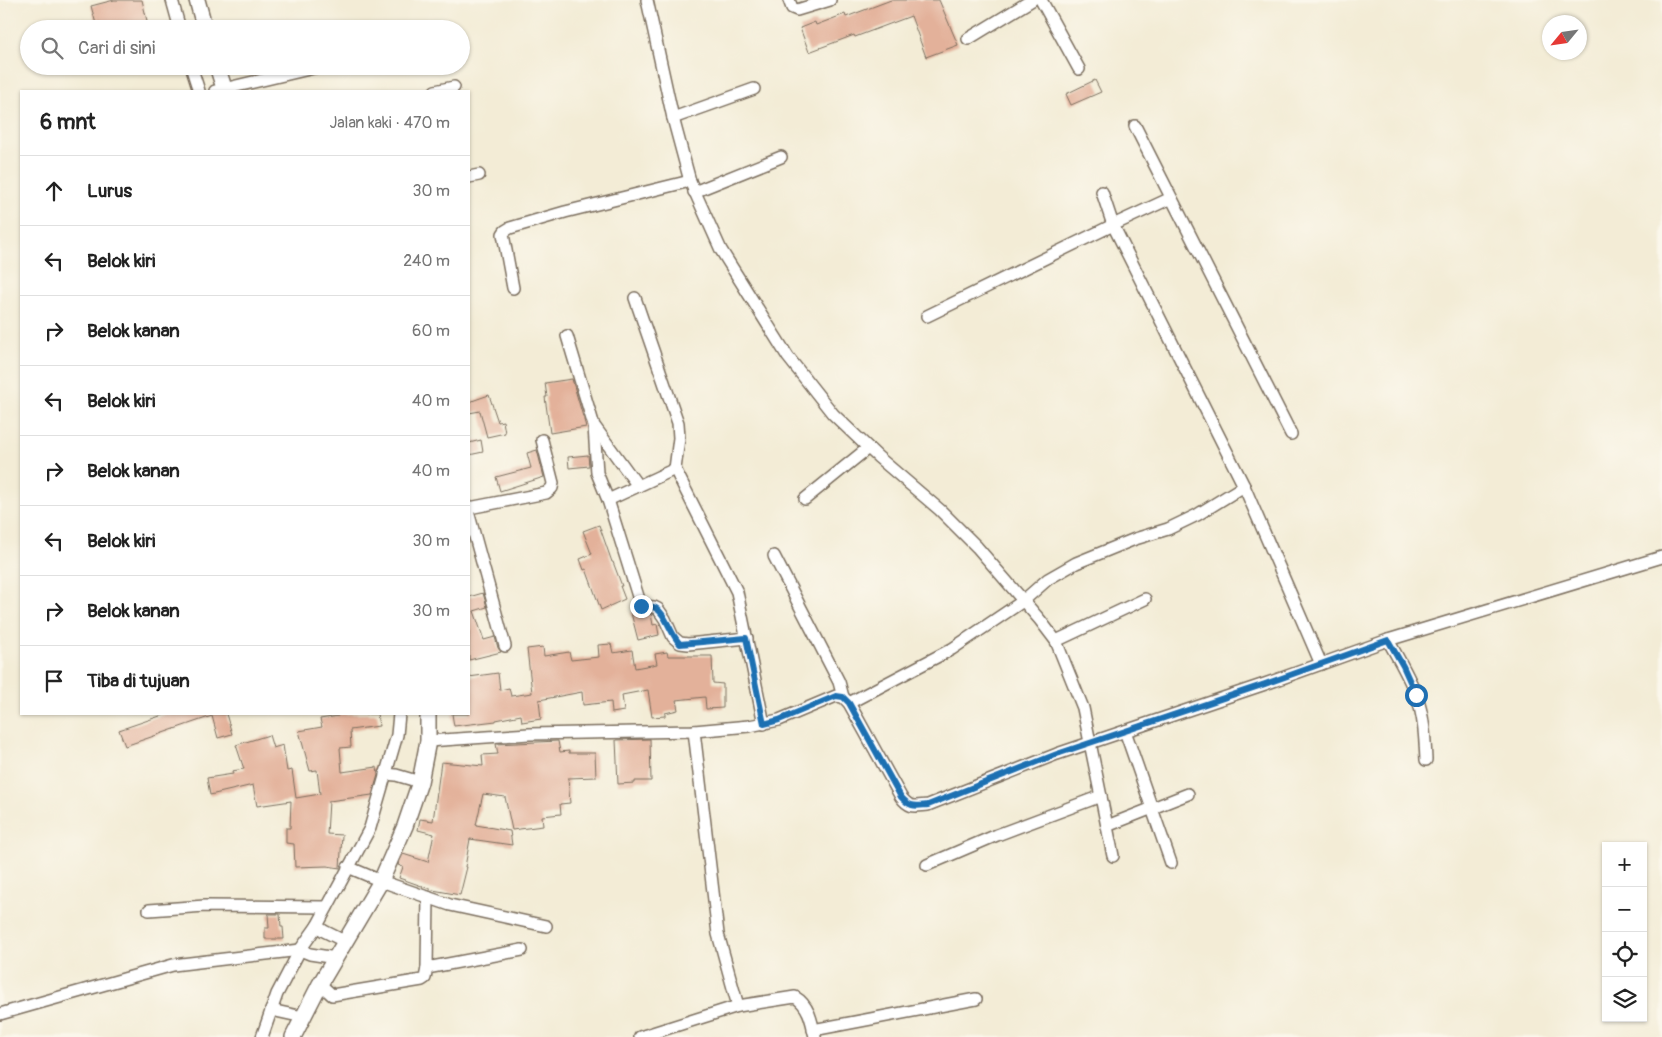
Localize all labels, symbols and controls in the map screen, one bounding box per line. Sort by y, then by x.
north arrow [1542,15,1587,60]
search box [20,20,470,75]
icon: search [38,34,66,62]
text: Cari di sini [78,36,155,60]
text: 6 mnt [40,109,96,136]
text: Jalan kaki · 470 m [330,113,450,133]
icon: ahead [40,177,68,205]
text: Lurus [87,179,132,203]
text: 30 m [412,181,450,201]
icon: left [40,247,68,275]
text: Belok kiri [87,249,155,273]
text: 240 m [403,251,450,271]
icon: right [40,317,68,345]
text: Belok kanan [87,319,180,343]
text: 60 m [412,321,450,341]
icon: left [40,387,68,415]
text: Belok kiri [87,389,155,413]
text: 40 m [412,391,450,411]
icon: right [40,457,68,485]
text: Belok kanan [87,459,180,483]
text: 40 m [412,461,450,481]
icon: left [40,527,68,555]
text: Belok kiri [87,529,155,553]
text: 30 m [412,531,450,551]
route end [630,595,653,618]
icon: right [40,597,68,625]
text: Belok kanan [87,599,180,623]
text: 30 m [412,601,450,621]
icon: arrive [40,667,68,695]
text: Tiba di tujuan [87,669,190,693]
route start [1405,684,1428,707]
map controls [1602,842,1647,1022]
button: + [1602,842,1647,887]
button: − [1602,887,1647,932]
button: locate [1602,932,1647,977]
button: layers [1602,977,1647,1022]

